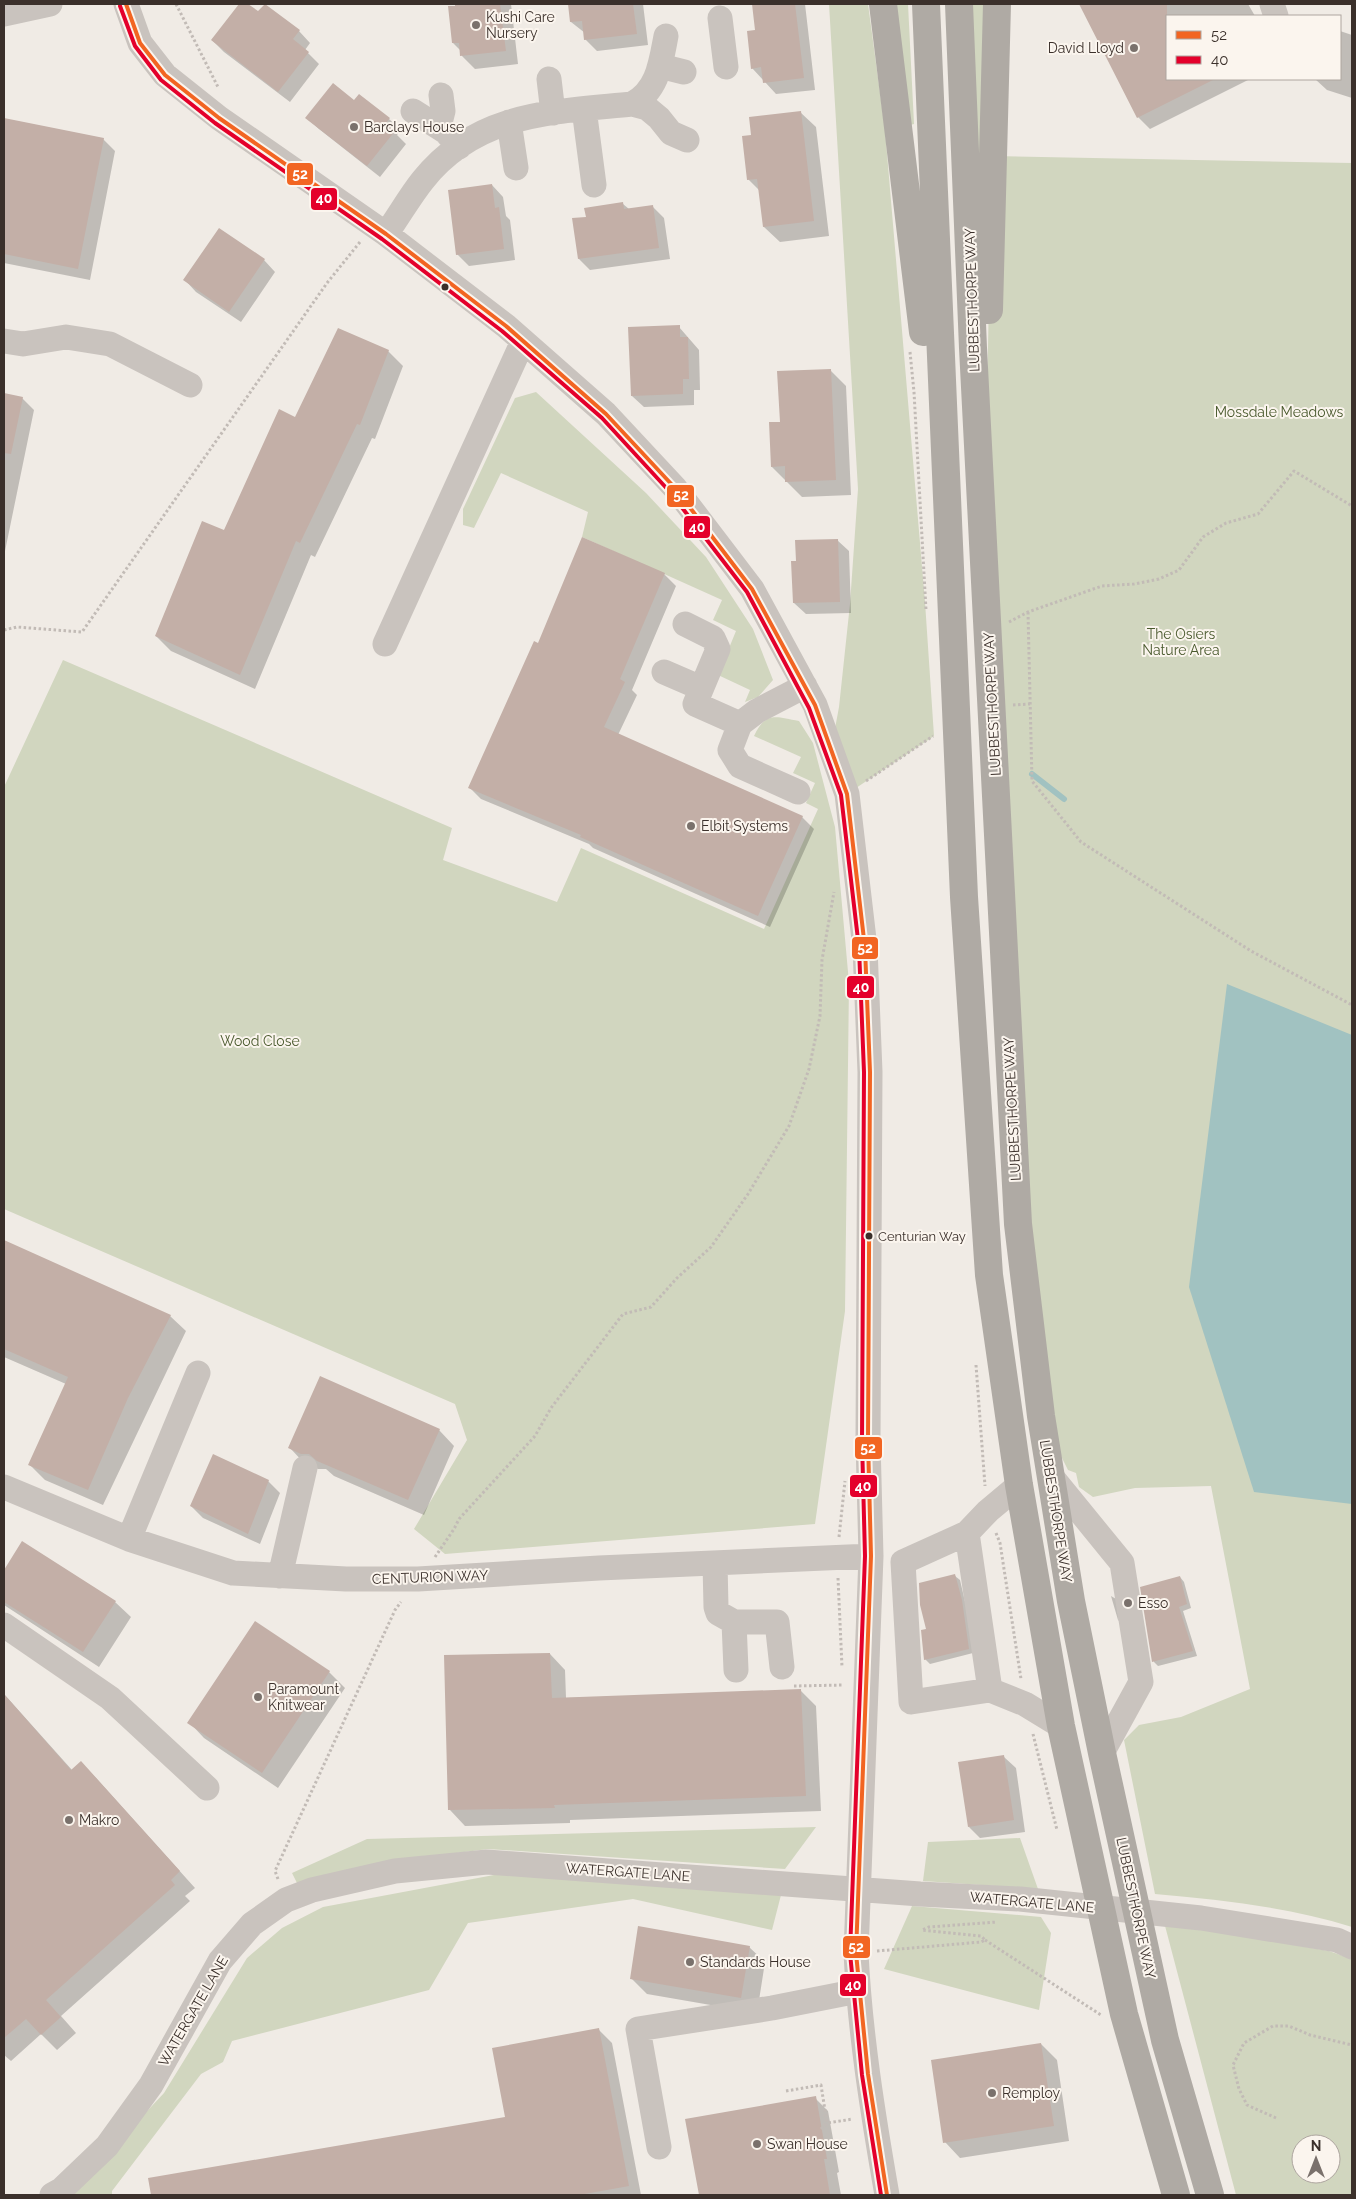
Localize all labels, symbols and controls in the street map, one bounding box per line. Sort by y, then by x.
place label: Kushi Care Nursery [486,9,555,41]
legend [1166,15,1341,80]
marker: Kushi Care Nursery [470,19,482,31]
text: 52 [1211,26,1227,44]
place label: David Lloyd [1048,40,1124,56]
marker: David Lloyd [1128,42,1140,54]
text: 40 [1211,51,1228,69]
place label: Barclays House [364,119,464,135]
marker: Barclays House [348,121,360,133]
line badge: 52 [286,162,314,186]
text: 52 [292,166,308,182]
line badge: 40 [310,187,338,211]
text: 40 [316,190,332,206]
street label: LUBBESTHORPE WAY [961,228,983,372]
unlabelled marker [440,282,450,292]
park label: Mossdale Meadows [1215,404,1344,420]
line badge: 52 [666,484,695,508]
text: 52 [673,487,689,503]
line badge: 40 [683,515,711,539]
text: 40 [689,519,705,535]
park label: The Osiers Nature Area [1142,626,1220,658]
street label: LUBBESTHORPE WAY [980,632,1004,776]
place label: Elbit Systems [701,818,788,834]
marker: Elbit Systems [685,820,697,832]
line badge: 52 [851,936,879,960]
text: 52 [857,940,873,956]
line badge: 40 [846,975,875,999]
text: 40 [853,979,869,995]
park label: Wood Close [220,1033,300,1049]
street label: LUBBESTHORPE WAY [1000,1037,1024,1181]
place label: Centurian Way [878,1229,966,1244]
marker: Centurian Way [864,1231,874,1241]
line badge: 52 [854,1436,883,1460]
street label: LUBBESTHORPE WAY [1037,1439,1075,1583]
text: 52 [860,1440,876,1456]
line badge: 40 [849,1474,878,1498]
text: 40 [855,1478,871,1494]
street label: CENTURION WAY [372,1567,488,1587]
place label: Esso [1138,1595,1168,1611]
marker: Esso [1122,1597,1134,1609]
place label: Paramount Knitwear [268,1681,339,1713]
marker: Paramount Knitwear [252,1691,264,1703]
place label: Makro [79,1812,119,1828]
marker: Makro [63,1814,75,1826]
street label: LUBBESTHORPE WAY [1113,1836,1159,1980]
street label: WATERGATE LANE [565,1860,691,1884]
street label: WATERGATE LANE [969,1889,1095,1915]
line badge: 52 [842,1935,871,1959]
text: 52 [848,1939,864,1955]
street label: WATERGATE LANE [155,1953,231,2069]
place label: Standards House [700,1954,811,1970]
marker: Standards House [684,1956,696,1968]
line badge: 40 [839,1973,867,1997]
text: 40 [845,1977,861,1993]
place label: Remploy [1002,2085,1061,2101]
marker: Remploy [986,2087,998,2099]
north arrow [1291,2134,1341,2184]
place label: Swan House [767,2136,848,2152]
marker: Swan House [751,2138,763,2150]
text: N [1311,2138,1321,2154]

